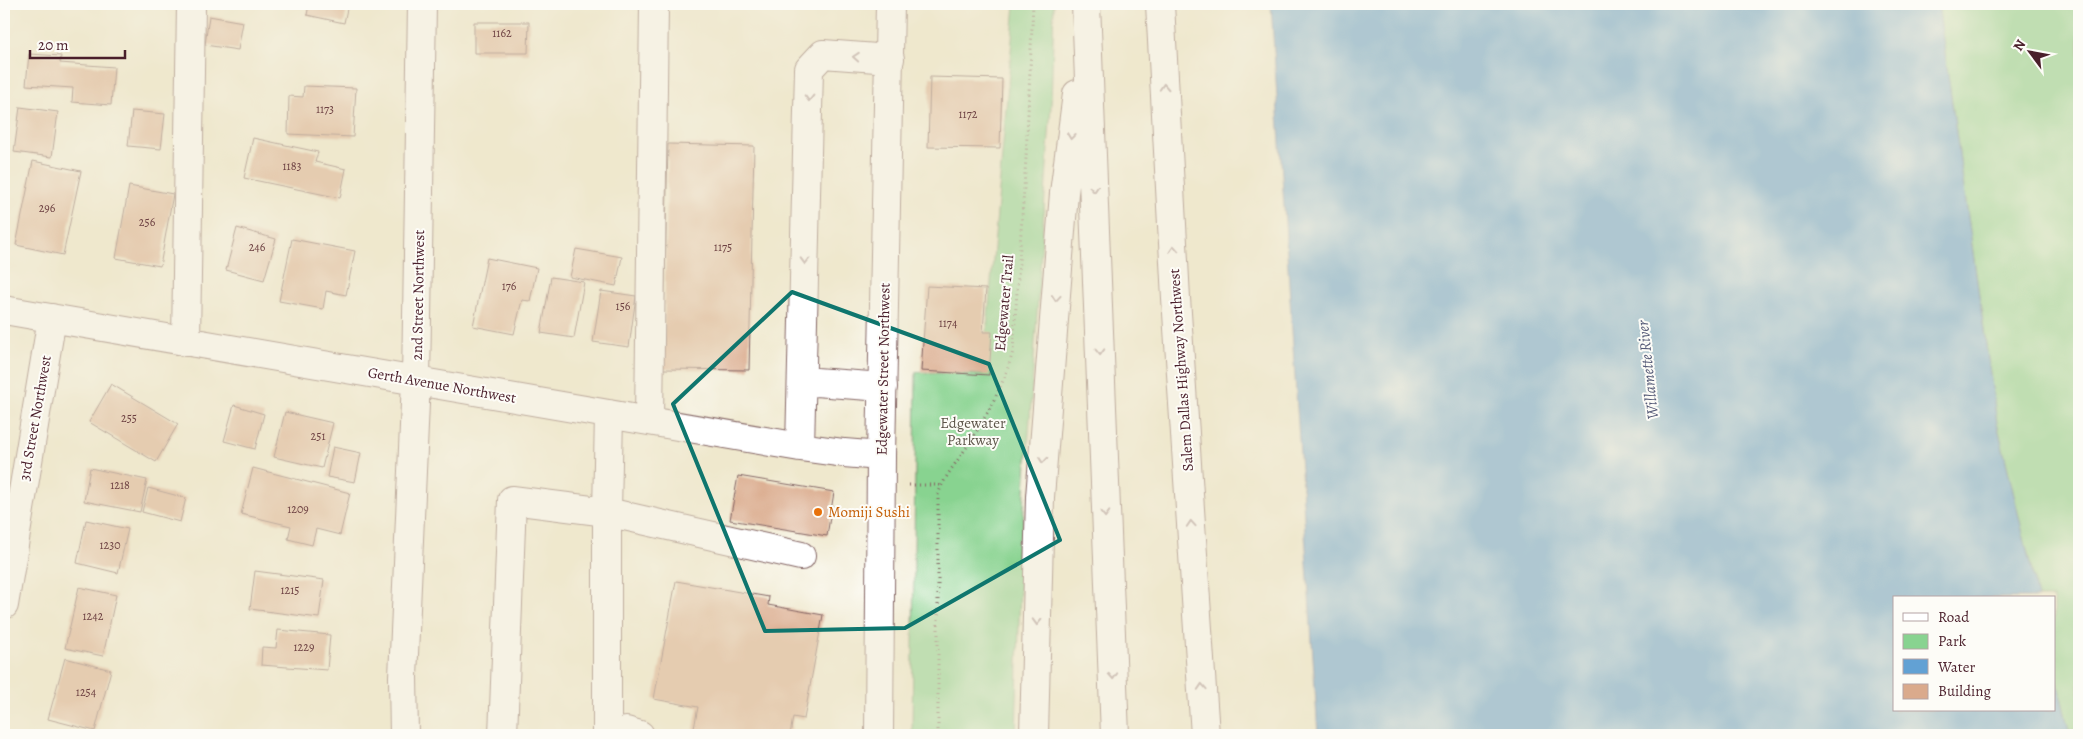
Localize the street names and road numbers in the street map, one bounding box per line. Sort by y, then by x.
street label: 2nd Street Northwest [407,229,429,360]
street label: Edgewater Trail [990,254,1018,352]
street label: Salem Dallas Highway Northwest [1164,268,1198,472]
street label: Edgewater Street Northwest [871,282,895,456]
street label: 3rd Street Northwest [14,354,56,482]
street label: Gerth Avenue Northwest [366,362,518,408]

